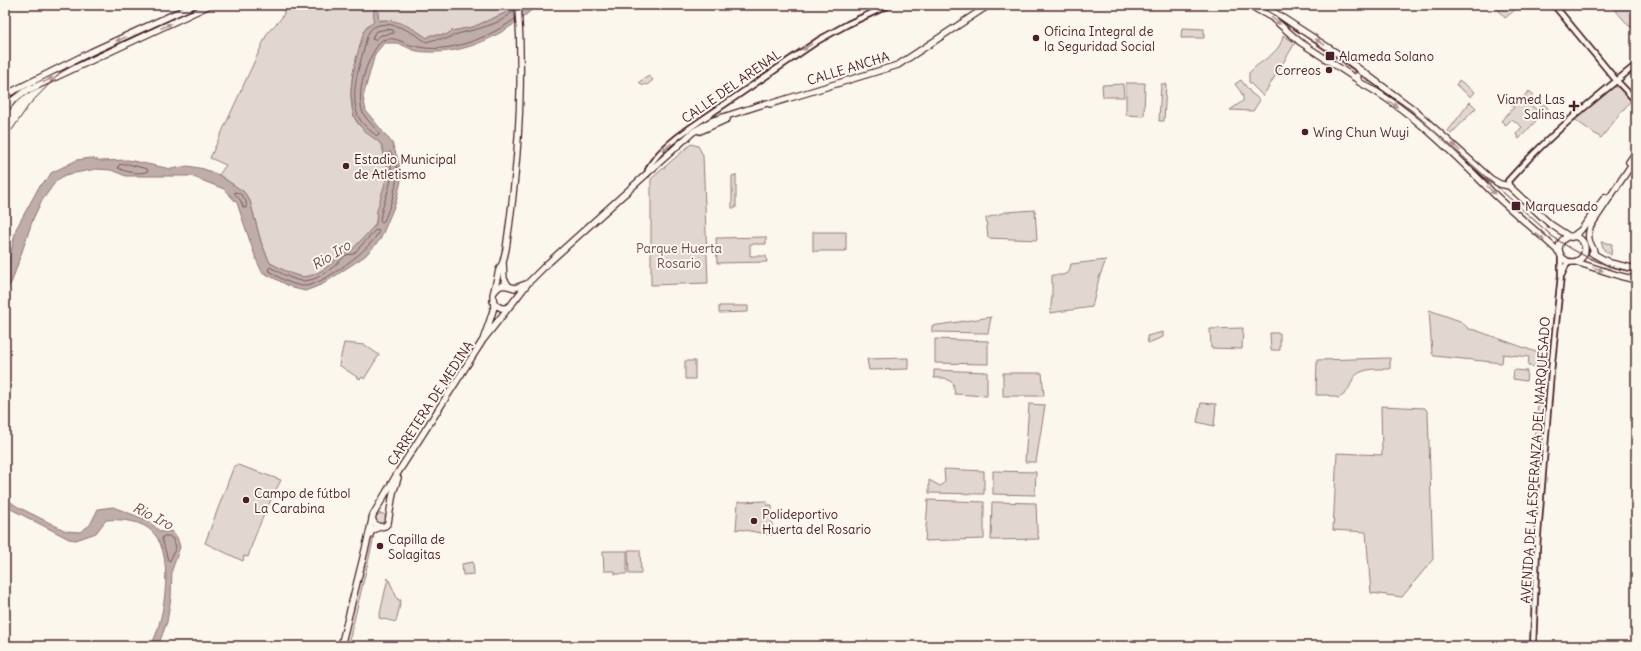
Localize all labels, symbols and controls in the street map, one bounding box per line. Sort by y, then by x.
one-way arrow [1271,17,1282,25]
one-way arrow [161,23,172,29]
place label: Oficina Integral de la Seguridad Social [1044,23,1155,55]
marker: Oficina Integral de la Seguridad Social [1031,33,1041,43]
one-way arrow [115,36,126,42]
one-way arrow [1315,38,1325,46]
one-way arrow [801,44,813,51]
street label: CALLE DEL ARENAL [678,46,784,127]
street label: CALLE ANCHA [805,48,891,89]
place label: Alameda Solano [1339,48,1434,65]
marker: Alameda Solano [1324,50,1336,62]
place label: Correos [1275,62,1321,79]
marker: Correos [1324,65,1334,75]
one-way arrow [42,77,54,84]
place label: Viamed Las Salinas [1497,91,1565,123]
one-way arrow [1388,100,1398,108]
marker: Viamed Las Salinas [1568,100,1580,112]
place label: Wing Chun Wuyi [1313,124,1409,141]
marker: Wing Chun Wuyi [1300,127,1310,137]
one-way arrow [1451,142,1461,152]
one-way arrow [662,143,672,152]
place label: Estadio Municipal de Atletismo [354,151,456,183]
marker: Estadio Municipal de Atletismo [341,161,351,171]
one-way arrow [1486,185,1496,195]
place label: Marquesado [1525,198,1598,215]
marker: Marquesado [1510,200,1522,212]
one-way arrow [1535,232,1545,241]
water label: Rio Iro [308,235,355,274]
park label: Parque Huerta Rosario [636,240,722,272]
one-way arrow [1592,266,1604,272]
street label: AVENIDA DE LA ESPERANZA DEL MARQUESADO [1517,316,1554,604]
street label: CARRETERA DE MEDINA [384,338,477,469]
place label: Campo de fútbol La Carabina [254,485,350,517]
marker: Campo de fútbol La Carabina [241,495,251,505]
water label: Rio Iro [130,498,177,534]
place label: Polideportivo Huerta del Rosario [762,506,871,538]
marker: Polideportivo Huerta del Rosario [749,516,759,526]
place label: Capilla de Solagitas [388,531,445,563]
marker: Capilla de Solagitas [375,541,385,551]

